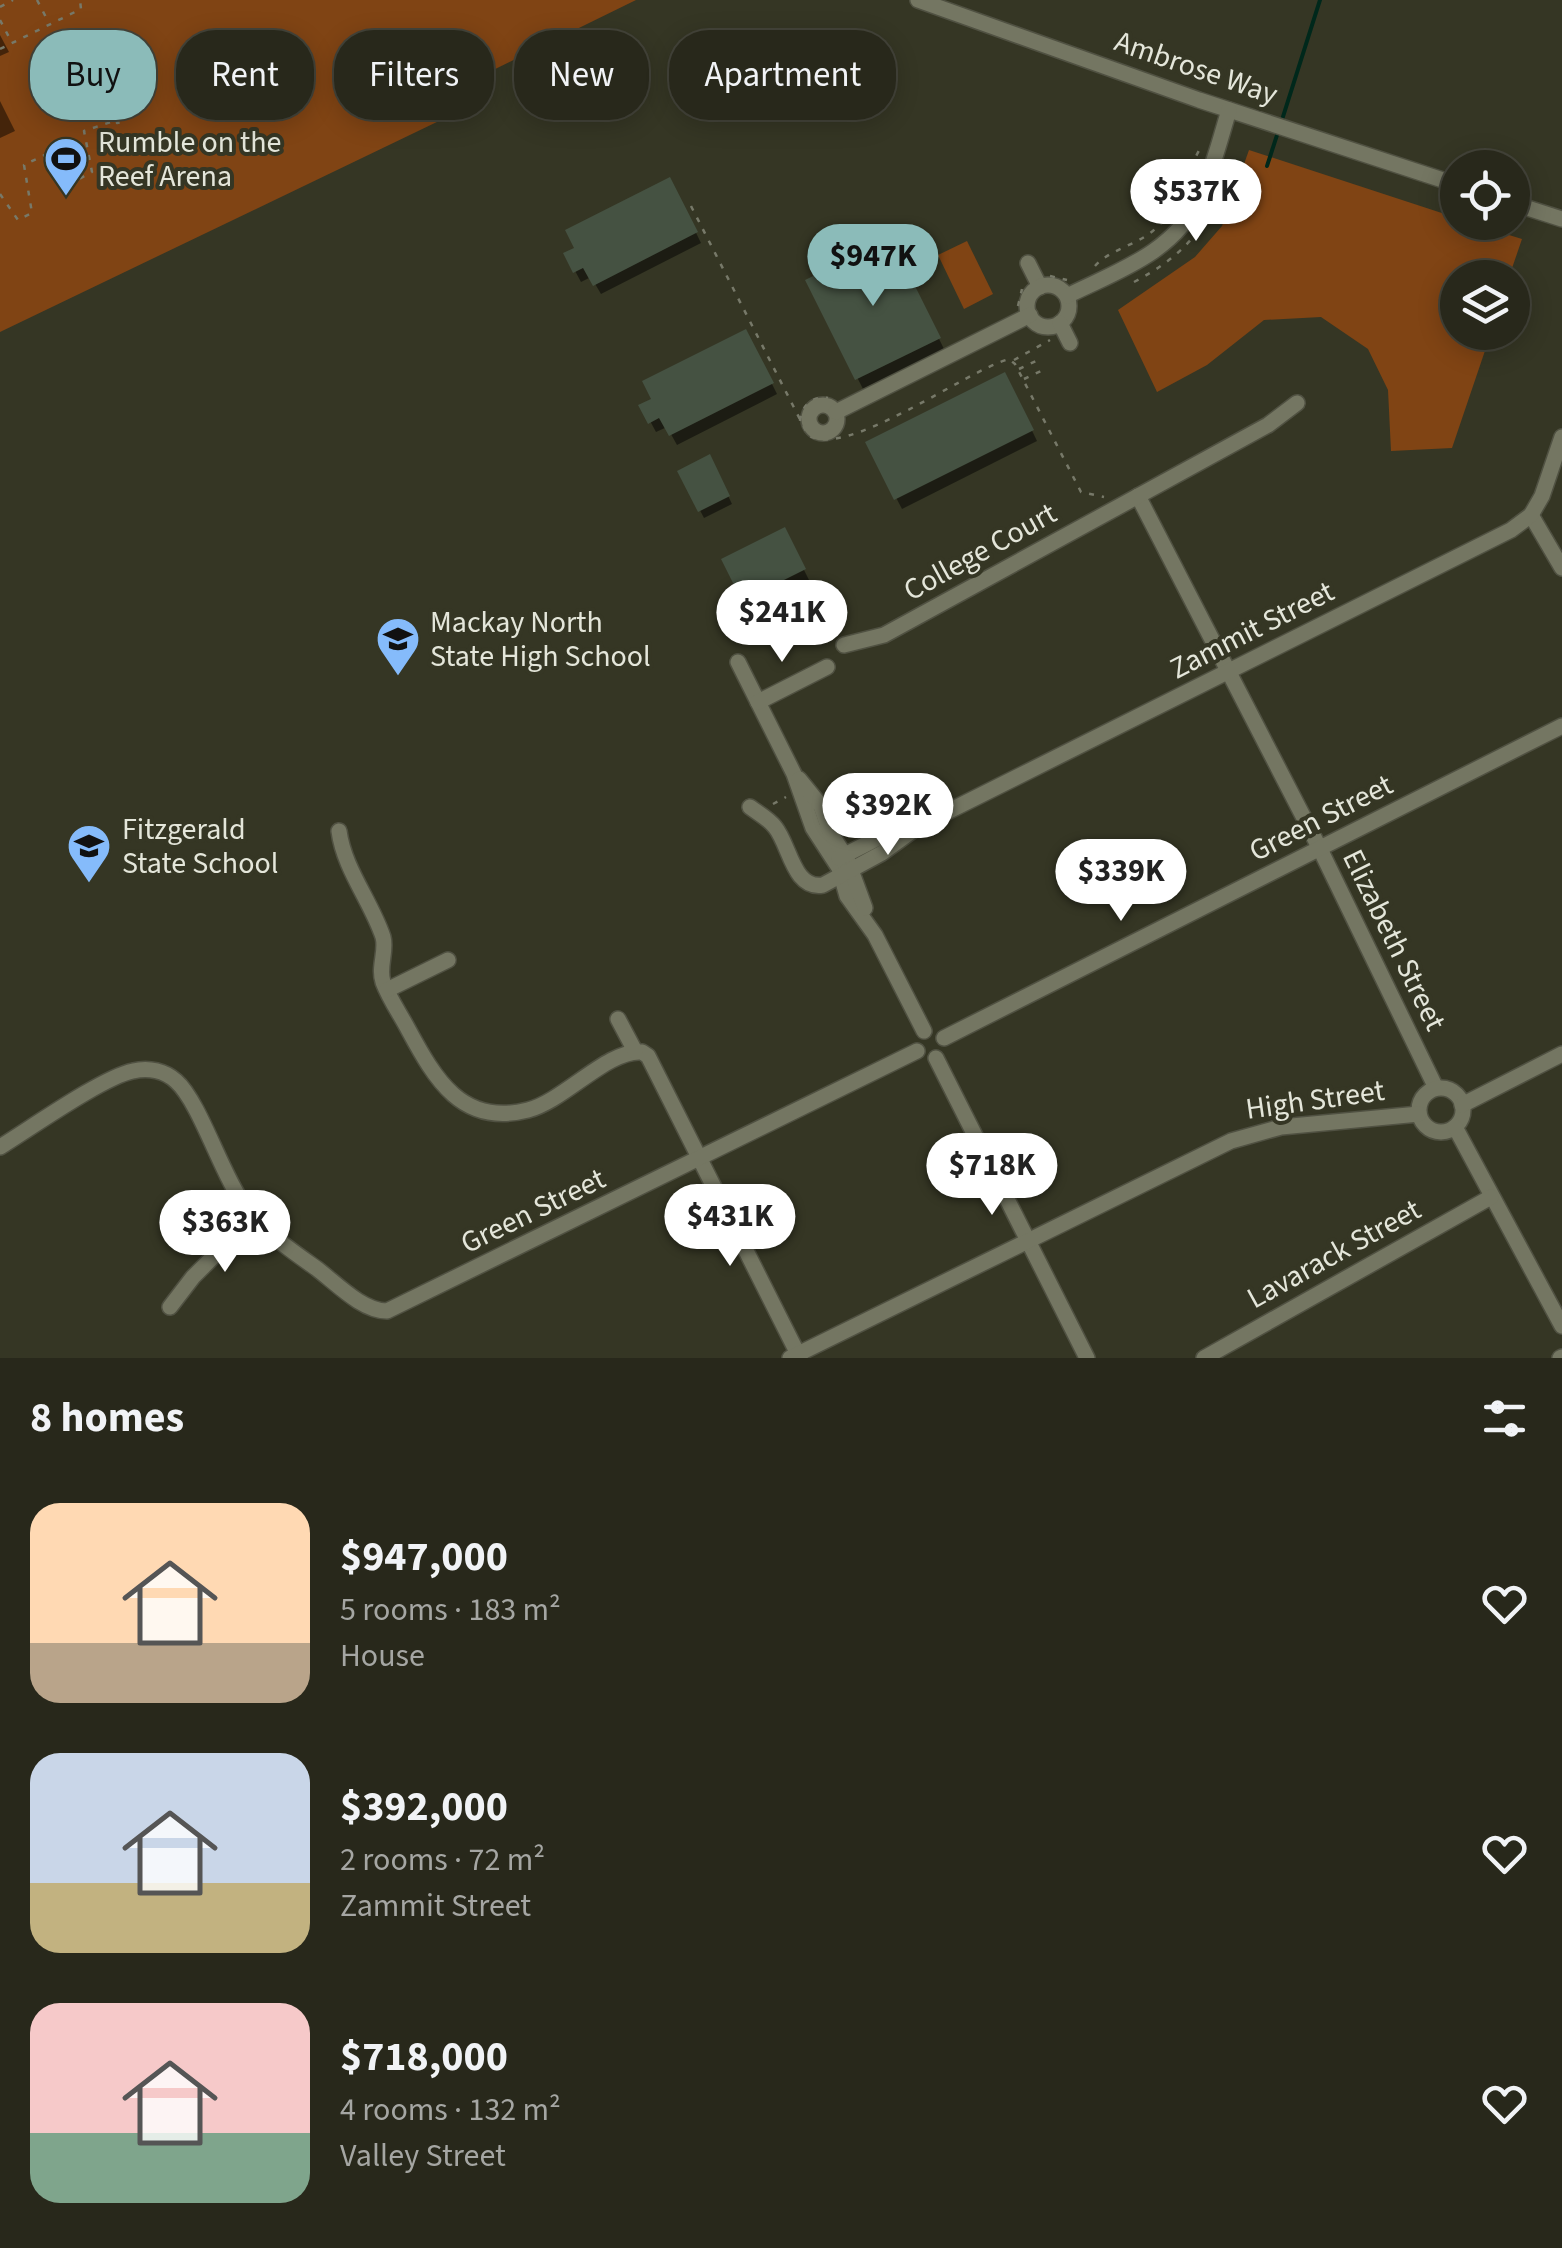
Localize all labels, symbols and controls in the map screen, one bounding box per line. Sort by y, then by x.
street label: Ambrose Way [1109,20,1283,116]
chip: Buy [30,30,156,120]
chip: Rent [176,30,314,120]
chip: Filters [334,30,494,120]
chip: New [514,30,649,120]
chip: Apartment [669,30,896,120]
place label: Rumble on the Reef Arena [98,121,281,198]
sports icon: Rumble on the Reef Arena [43,136,89,197]
map controls [1440,150,1530,350]
button: locate [1440,150,1530,240]
pin: $537K [1126,159,1266,244]
text: $537K [1152,168,1240,214]
pin: $947K [803,224,943,309]
text: $947K [829,233,917,279]
button: layers [1440,260,1530,350]
street label: College Court [896,492,1064,612]
street label: Zammit Street [1162,570,1342,690]
pin: $241K [712,580,852,665]
text: $241K [738,589,826,635]
place label: Mackay North State High School [430,601,651,678]
school or university icon: Mackay North State High School [375,616,421,677]
street label: Green Street [1242,763,1400,873]
pin: $392K [818,773,958,858]
text: $392K [844,782,932,828]
place label: Fitzgerald State School [122,808,278,885]
school or university icon: Fitzgerald State School [66,823,112,884]
pin: $339K [1051,839,1191,924]
street label: Elizabeth Street [1332,842,1456,1038]
text: $339K [1077,848,1165,894]
street label: High Street [1243,1069,1387,1131]
pin: $718K [922,1133,1062,1218]
text: $718K [948,1142,1036,1188]
street label: Green Street [453,1157,613,1265]
pin: $431K [660,1184,800,1269]
street label: Lavarack Street [1239,1188,1429,1320]
pin: $363K [155,1190,295,1275]
text: $431K [686,1193,774,1239]
text: $363K [181,1199,269,1245]
text: 8 homes [30,1388,184,1448]
icon: filters [1477,1391,1532,1446]
text: $947,000 [340,1527,508,1587]
icon: home [110,1543,230,1663]
icon: heart [1477,1576,1532,1631]
text: 5 rooms · 183 m² [340,1587,561,1633]
text: House [340,1633,425,1679]
text: $392,000 [340,1777,508,1837]
icon: home [110,1793,230,1913]
icon: heart [1477,1826,1532,1881]
text: 2 rooms · 72 m² [340,1837,545,1883]
text: Zammit Street [340,1883,531,1929]
text: $718,000 [340,2027,508,2087]
icon: home [110,2043,230,2163]
icon: heart [1477,2076,1532,2131]
text: 4 rooms · 132 m² [340,2087,561,2133]
text: Valley Street [340,2133,506,2179]

